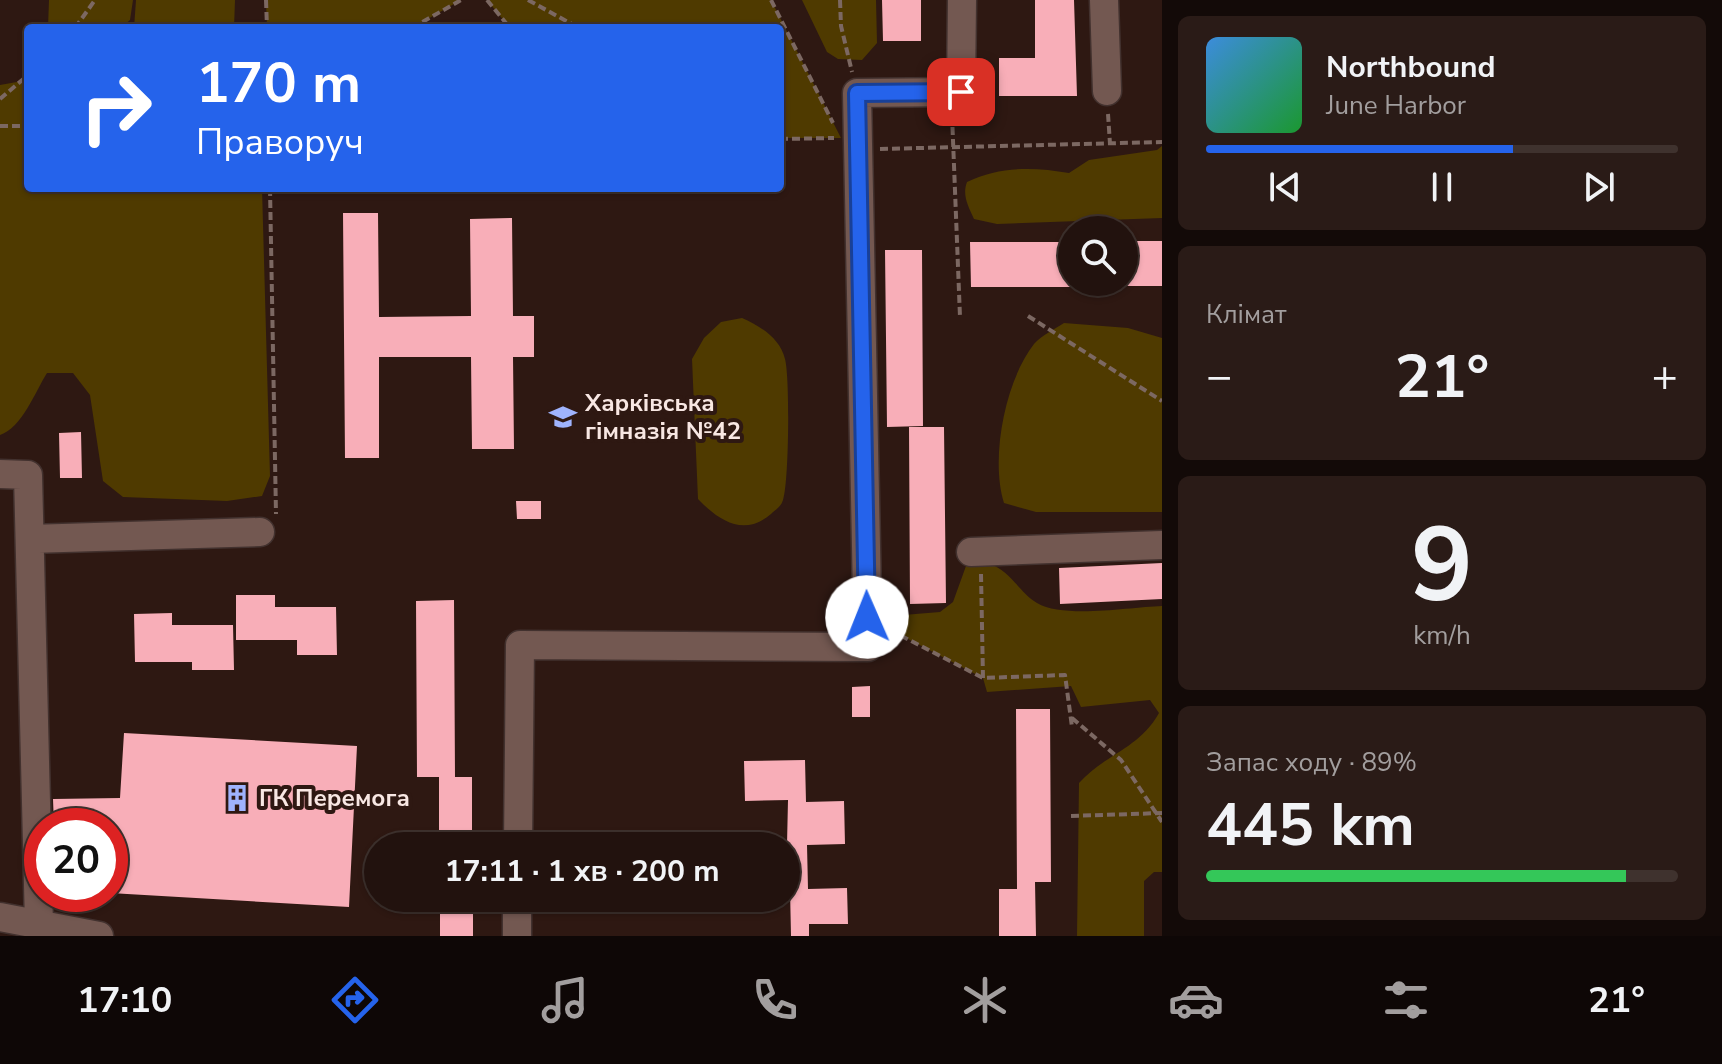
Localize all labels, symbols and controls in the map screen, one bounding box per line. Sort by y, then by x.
text: 170 m [196,45,361,122]
text: Northbound [1326,47,1496,88]
icon: right [64,56,168,160]
pin [927,58,995,126]
icon: arrive [939,70,983,114]
text: June Harbor [1326,88,1466,123]
text: Праворуч [196,118,364,167]
icon: previous [1263,165,1307,209]
icon: pause [1420,165,1464,209]
icon: next [1577,165,1621,209]
map controls [1058,216,1138,296]
button: search [1058,216,1138,296]
text: Клімат [1206,297,1287,332]
text: 21° [1395,336,1489,418]
text: − [1206,347,1232,407]
text: + [1652,347,1678,407]
place label: Харківська гімназія №42 [584,387,741,447]
school or university icon: Харківська гімназія №42 [548,402,578,432]
text: 9 [1411,495,1473,637]
position arrow [825,575,909,659]
text: km/h [1413,618,1471,653]
text: Запас ходу · 89% [1206,745,1417,780]
place label: ГК Перемога [259,782,410,814]
building icon: ГК Перемога [222,783,252,813]
text: 445 km [1206,784,1415,866]
speed limit sign: 20 [24,808,128,912]
text: 17:11 · 1 хв · 200 m [444,851,720,892]
icon: directions [327,972,383,1028]
icon: music [537,972,593,1028]
icon: phone [747,972,803,1028]
icon: climate [957,972,1013,1028]
icon: car [1168,972,1224,1028]
icon: filters [1378,972,1434,1028]
text: 17:10 [77,976,172,1025]
text: 21° [1588,976,1645,1025]

